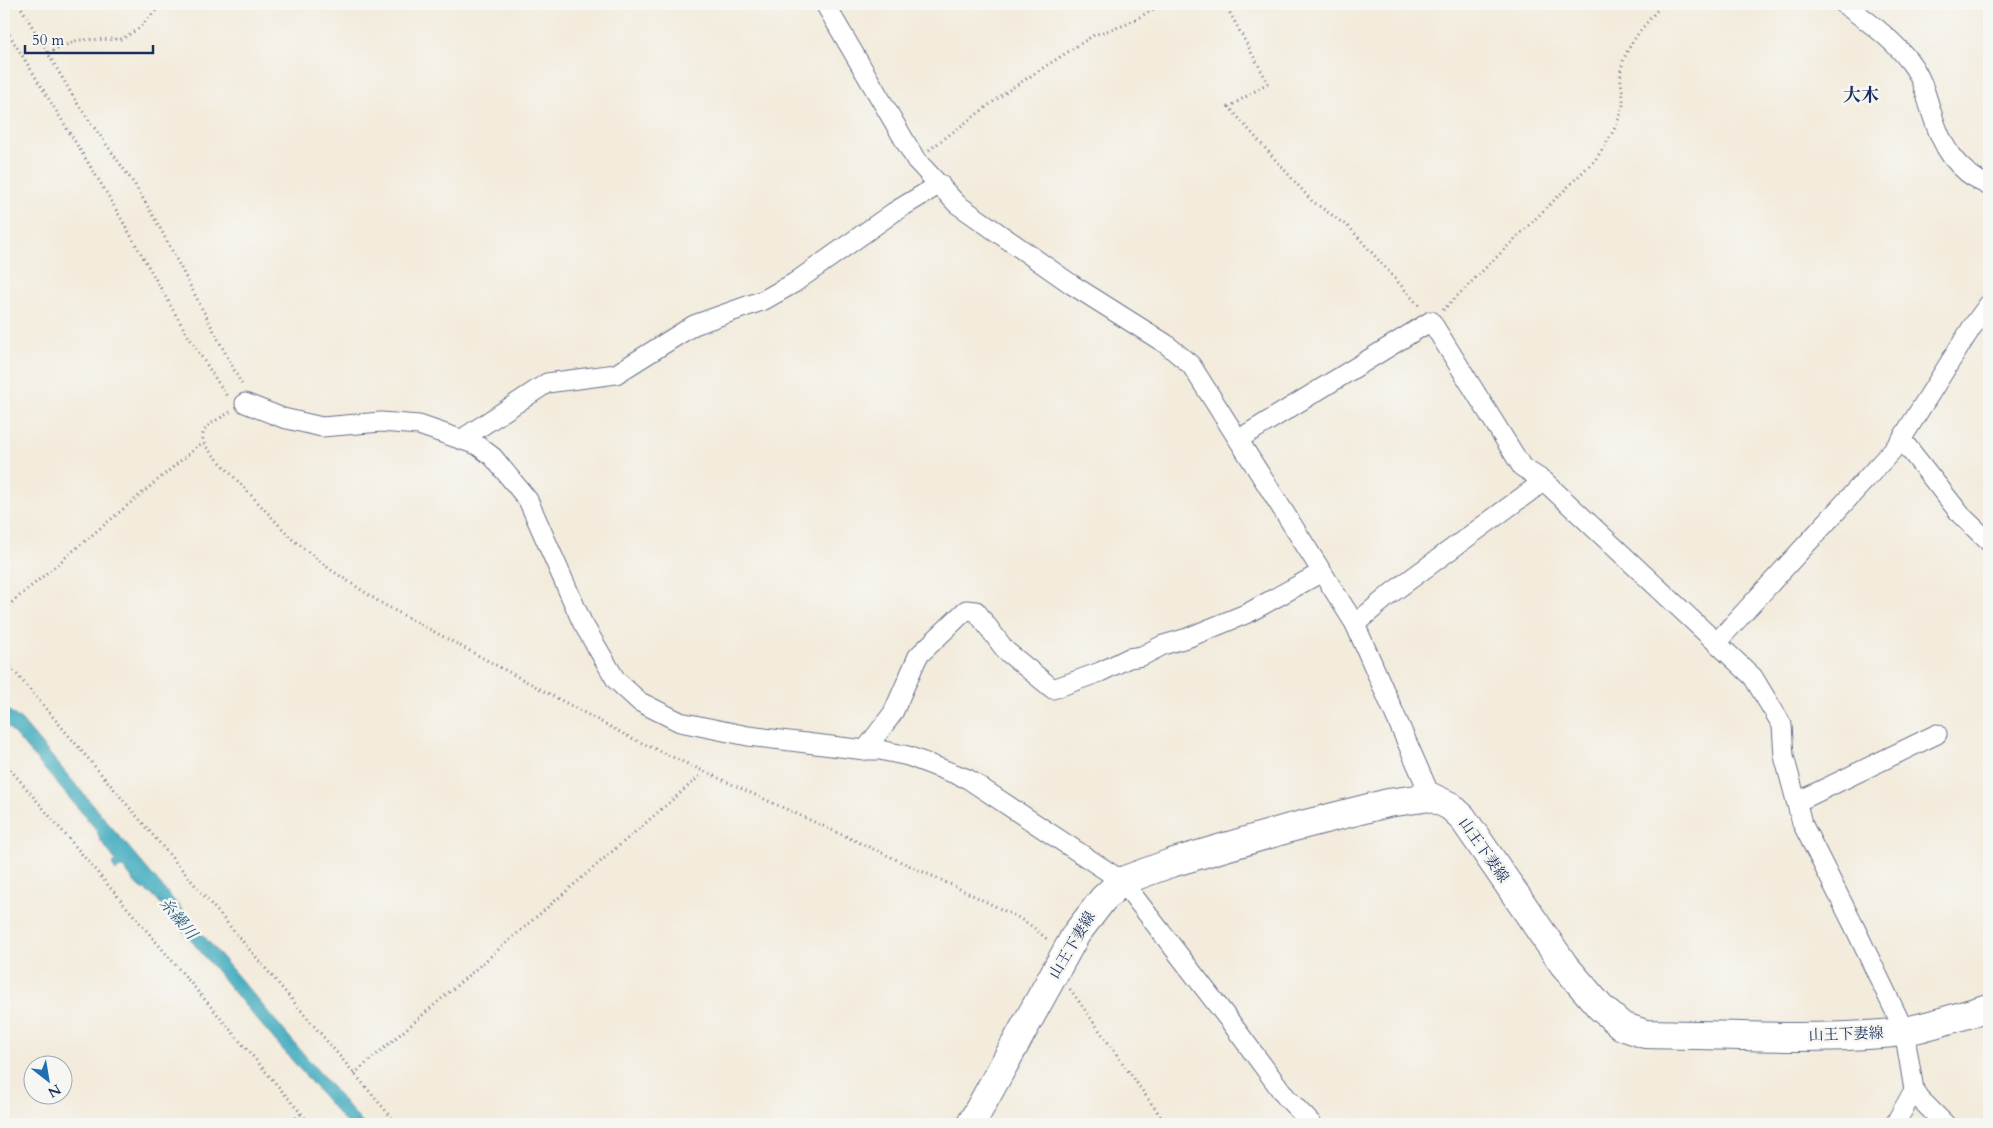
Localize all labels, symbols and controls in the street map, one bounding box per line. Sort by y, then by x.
scale bar [25,22,152,54]
text: 50 m [32,30,64,50]
district label: 大木 [1843,83,1879,108]
street label: 山王下妻線 [1454,814,1514,886]
water label: 糸繰川 [154,893,203,946]
street label: 山王下妻線 [1044,908,1100,982]
street label: 山王下妻線 [1808,1023,1884,1045]
north arrow [22,1056,72,1106]
text: N [44,1079,65,1102]

